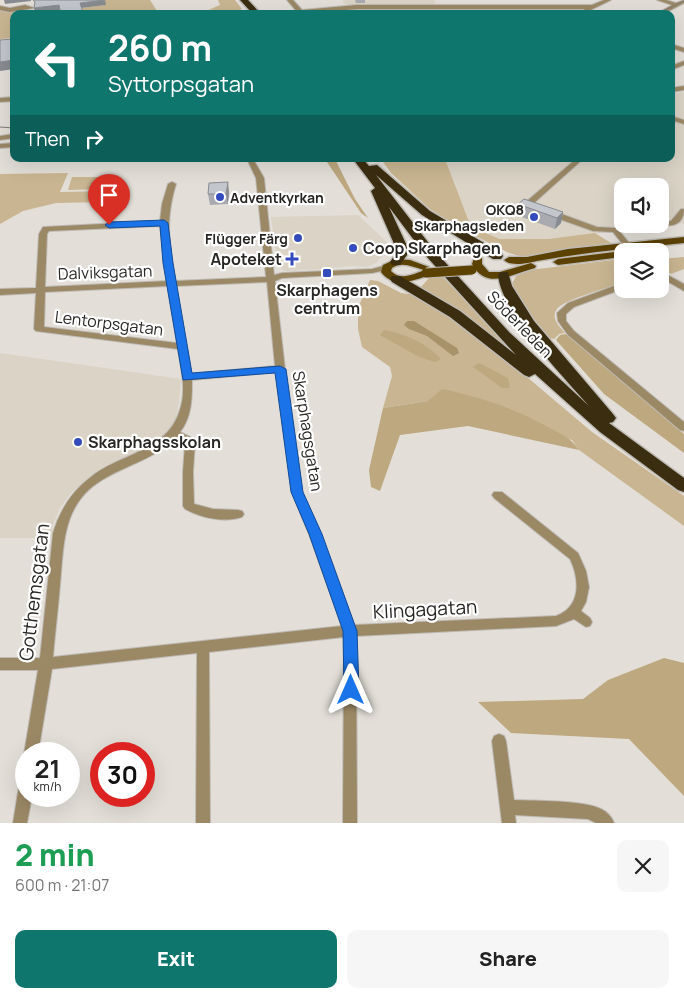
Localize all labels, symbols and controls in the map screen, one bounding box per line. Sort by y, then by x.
text: 260 m [108,24,212,72]
icon: left [25,30,90,95]
text: Syttorpsgatan [108,69,254,99]
icon: right [80,125,108,153]
text: Then [25,126,70,152]
pin [88,174,130,225]
map controls [614,178,669,298]
button: sound [614,178,669,233]
icon: arrive [95,181,123,209]
place label: Adventkyrkan [230,188,324,207]
marker: Adventkyrkan [214,191,226,203]
place label: OKQ8 Skarphagsleden [414,200,524,235]
marker: OKQ8 Skarphagsleden [528,211,540,223]
place label: Flügger Färg [205,229,288,248]
marker: Flügger Färg [292,232,304,244]
place label: Coop Skarphagen [363,237,501,259]
marker: Coop Skarphagen [347,242,359,254]
button: layers [614,243,669,298]
place label: Apoteket [210,248,282,270]
marker: Apoteket [286,253,298,265]
street label: Dalviksgatan [57,259,153,285]
marker: Skarphagens centrum [321,267,333,279]
place label: Skarphagens centrum [276,279,378,319]
street label: Söderleden [483,286,557,362]
street label: Lentorpsgatan [54,305,164,341]
street label: Skarphagsgatan [288,369,328,493]
place label: Skarphagsskolan [88,431,221,453]
marker: Skarphagsskolan [72,436,84,448]
street label: Gotthemsgatan [13,522,55,662]
street label: Klingagatan [372,593,478,625]
position arrow [324,663,376,715]
speed limit sign: 30 [90,742,155,807]
text: 21 [35,751,60,786]
text: km/h [34,778,61,795]
text: 2 min [15,834,95,875]
button: close [617,840,669,892]
text: 600 m · 21:07 [15,874,109,896]
button: Exit [15,930,337,988]
button: Share [347,930,669,988]

